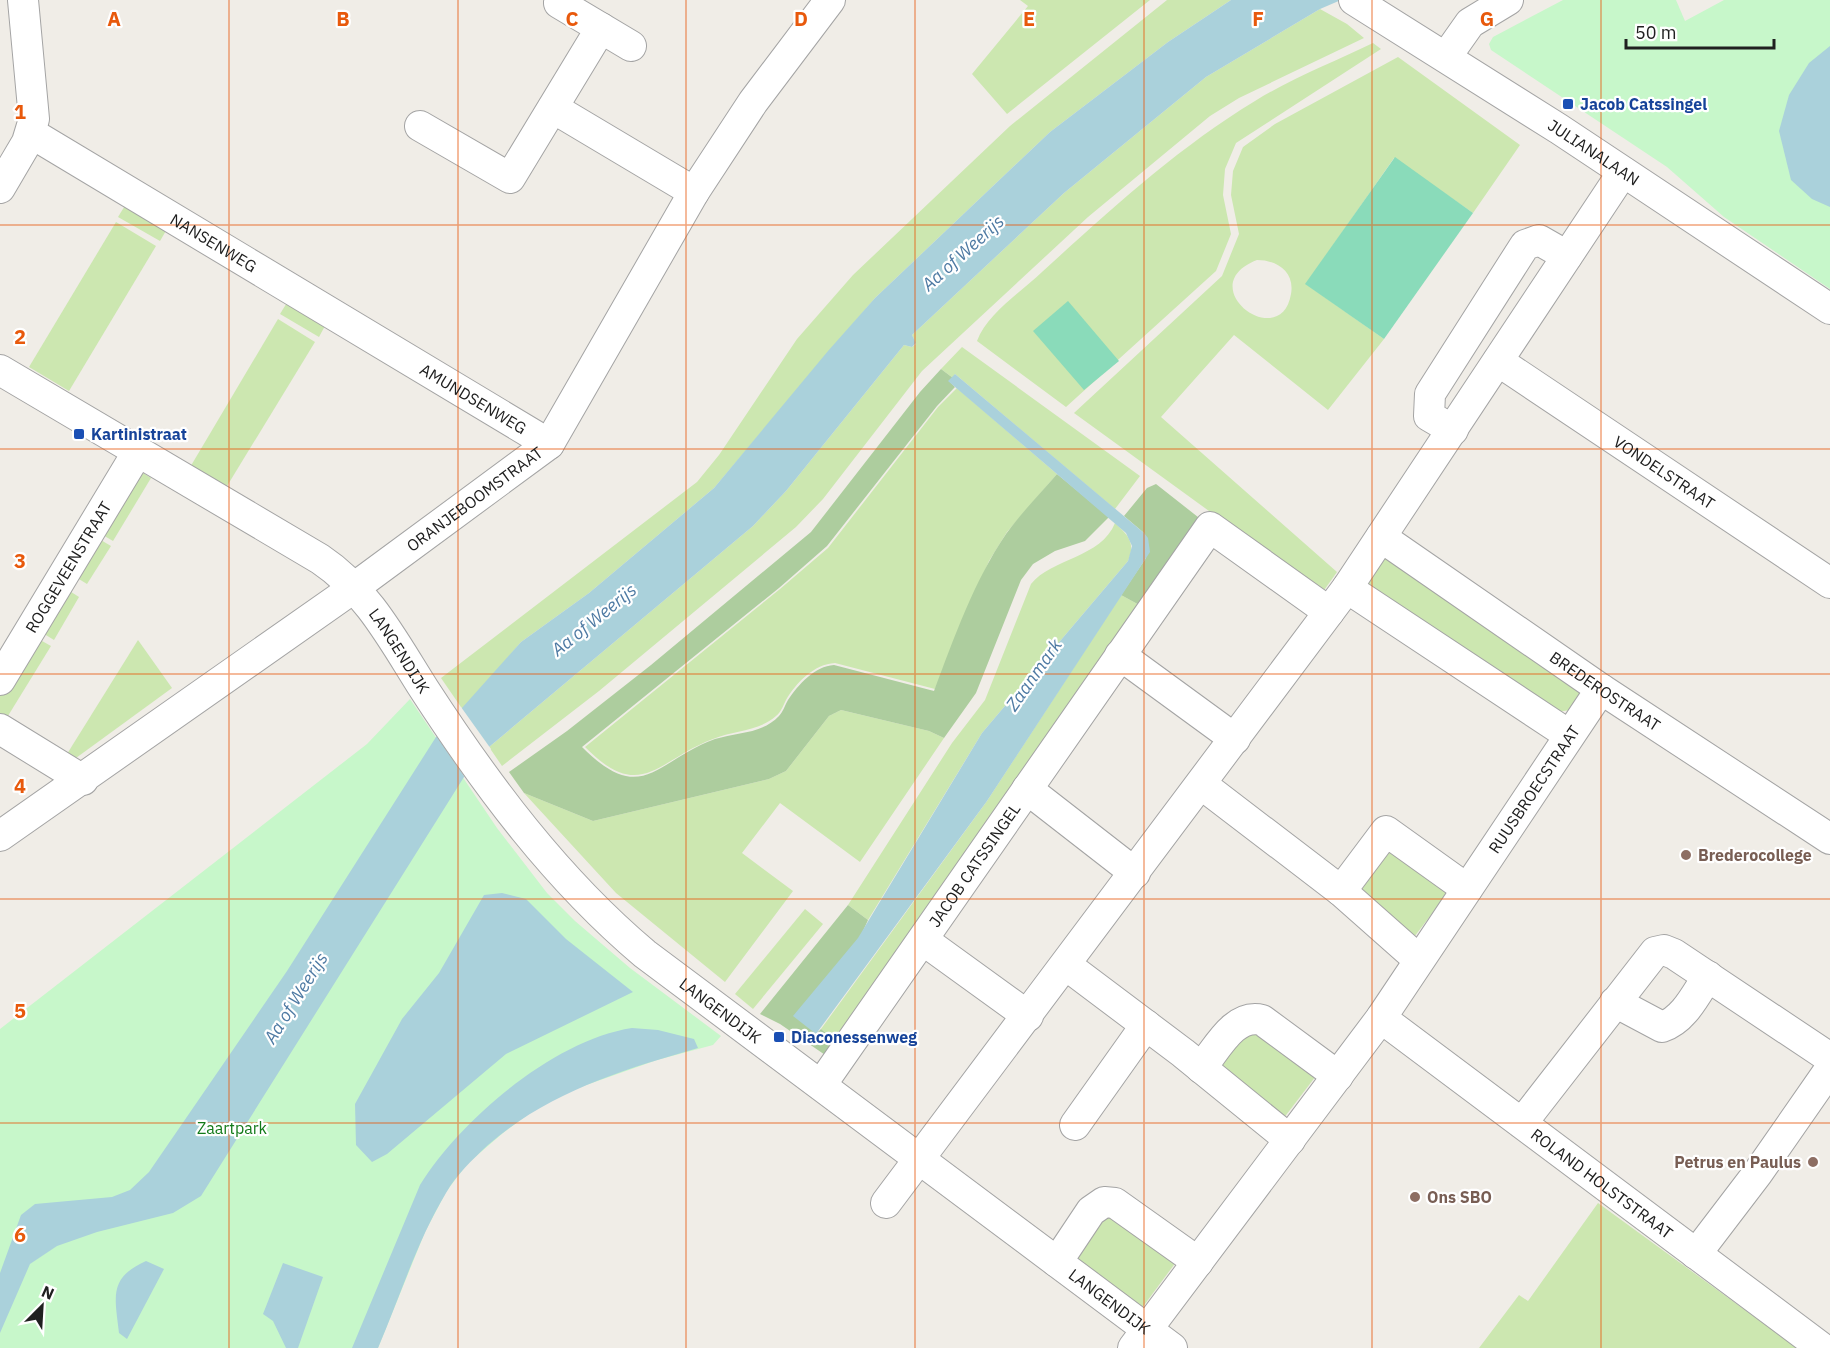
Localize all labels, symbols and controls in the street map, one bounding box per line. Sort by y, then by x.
text: A [107,5,121,32]
text: B [336,5,350,32]
text: C [565,5,579,32]
text: D [794,5,808,32]
text: E [1023,5,1035,32]
text: F [1252,5,1264,32]
text: G [1480,5,1494,32]
scale bar [1626,12,1774,50]
text: 50 m [1635,21,1677,44]
place label: Jacob Catssingel [1580,94,1707,114]
marker: Jacob Catssingel [1561,97,1575,111]
text: 1 [14,98,26,125]
street label: JULIANALAAN [1544,115,1643,190]
street label: NANSENWEG [167,209,261,276]
water label: Aa of Weerijs [916,210,1009,296]
text: 2 [14,323,26,350]
street label: AMUNDSENWEG [416,359,530,438]
place label: Kartinistraat [91,424,187,444]
marker: Kartinistraat [72,427,86,441]
street label: VONDELSTRAAT [1610,431,1719,513]
street label: ORANJEBOOMSTRAAT [402,442,546,556]
street label: ROGGEVEENSTRAAT [21,498,116,636]
text: 3 [14,547,26,574]
water label: Aa of Weerijs [546,578,641,662]
street label: LANGENDIJK [365,604,434,697]
water label: Zaanmark [1000,634,1067,716]
street label: BREDEROSTRAAT [1546,647,1664,735]
street label: RUUSBROECSTRAAT [1484,721,1584,857]
text: 4 [14,772,26,799]
street label: JACOB CATSSINGEL [924,799,1024,931]
place label: Brederocollege [1698,845,1812,865]
marker: Brederocollege [1679,848,1693,862]
water label: Aa of Weerijs [258,948,333,1048]
street label: LANGENDIJK [676,973,765,1047]
text: 5 [14,997,26,1024]
place label: Diaconessenweg [791,1027,917,1047]
marker: Diaconessenweg [772,1030,786,1044]
park label: Zaartpark [197,1118,268,1138]
street label: ROLAND HOLSTSTRAAT [1527,1124,1677,1243]
place label: Petrus en Paulus [1674,1152,1801,1172]
marker: Petrus en Paulus [1806,1155,1820,1169]
place label: Ons SBO [1427,1187,1492,1207]
marker: Ons SBO [1408,1190,1422,1204]
text: 6 [14,1221,26,1248]
street label: LANGENDIJK [1065,1264,1155,1338]
north arrow [12,1276,72,1336]
text: N [39,1281,57,1304]

